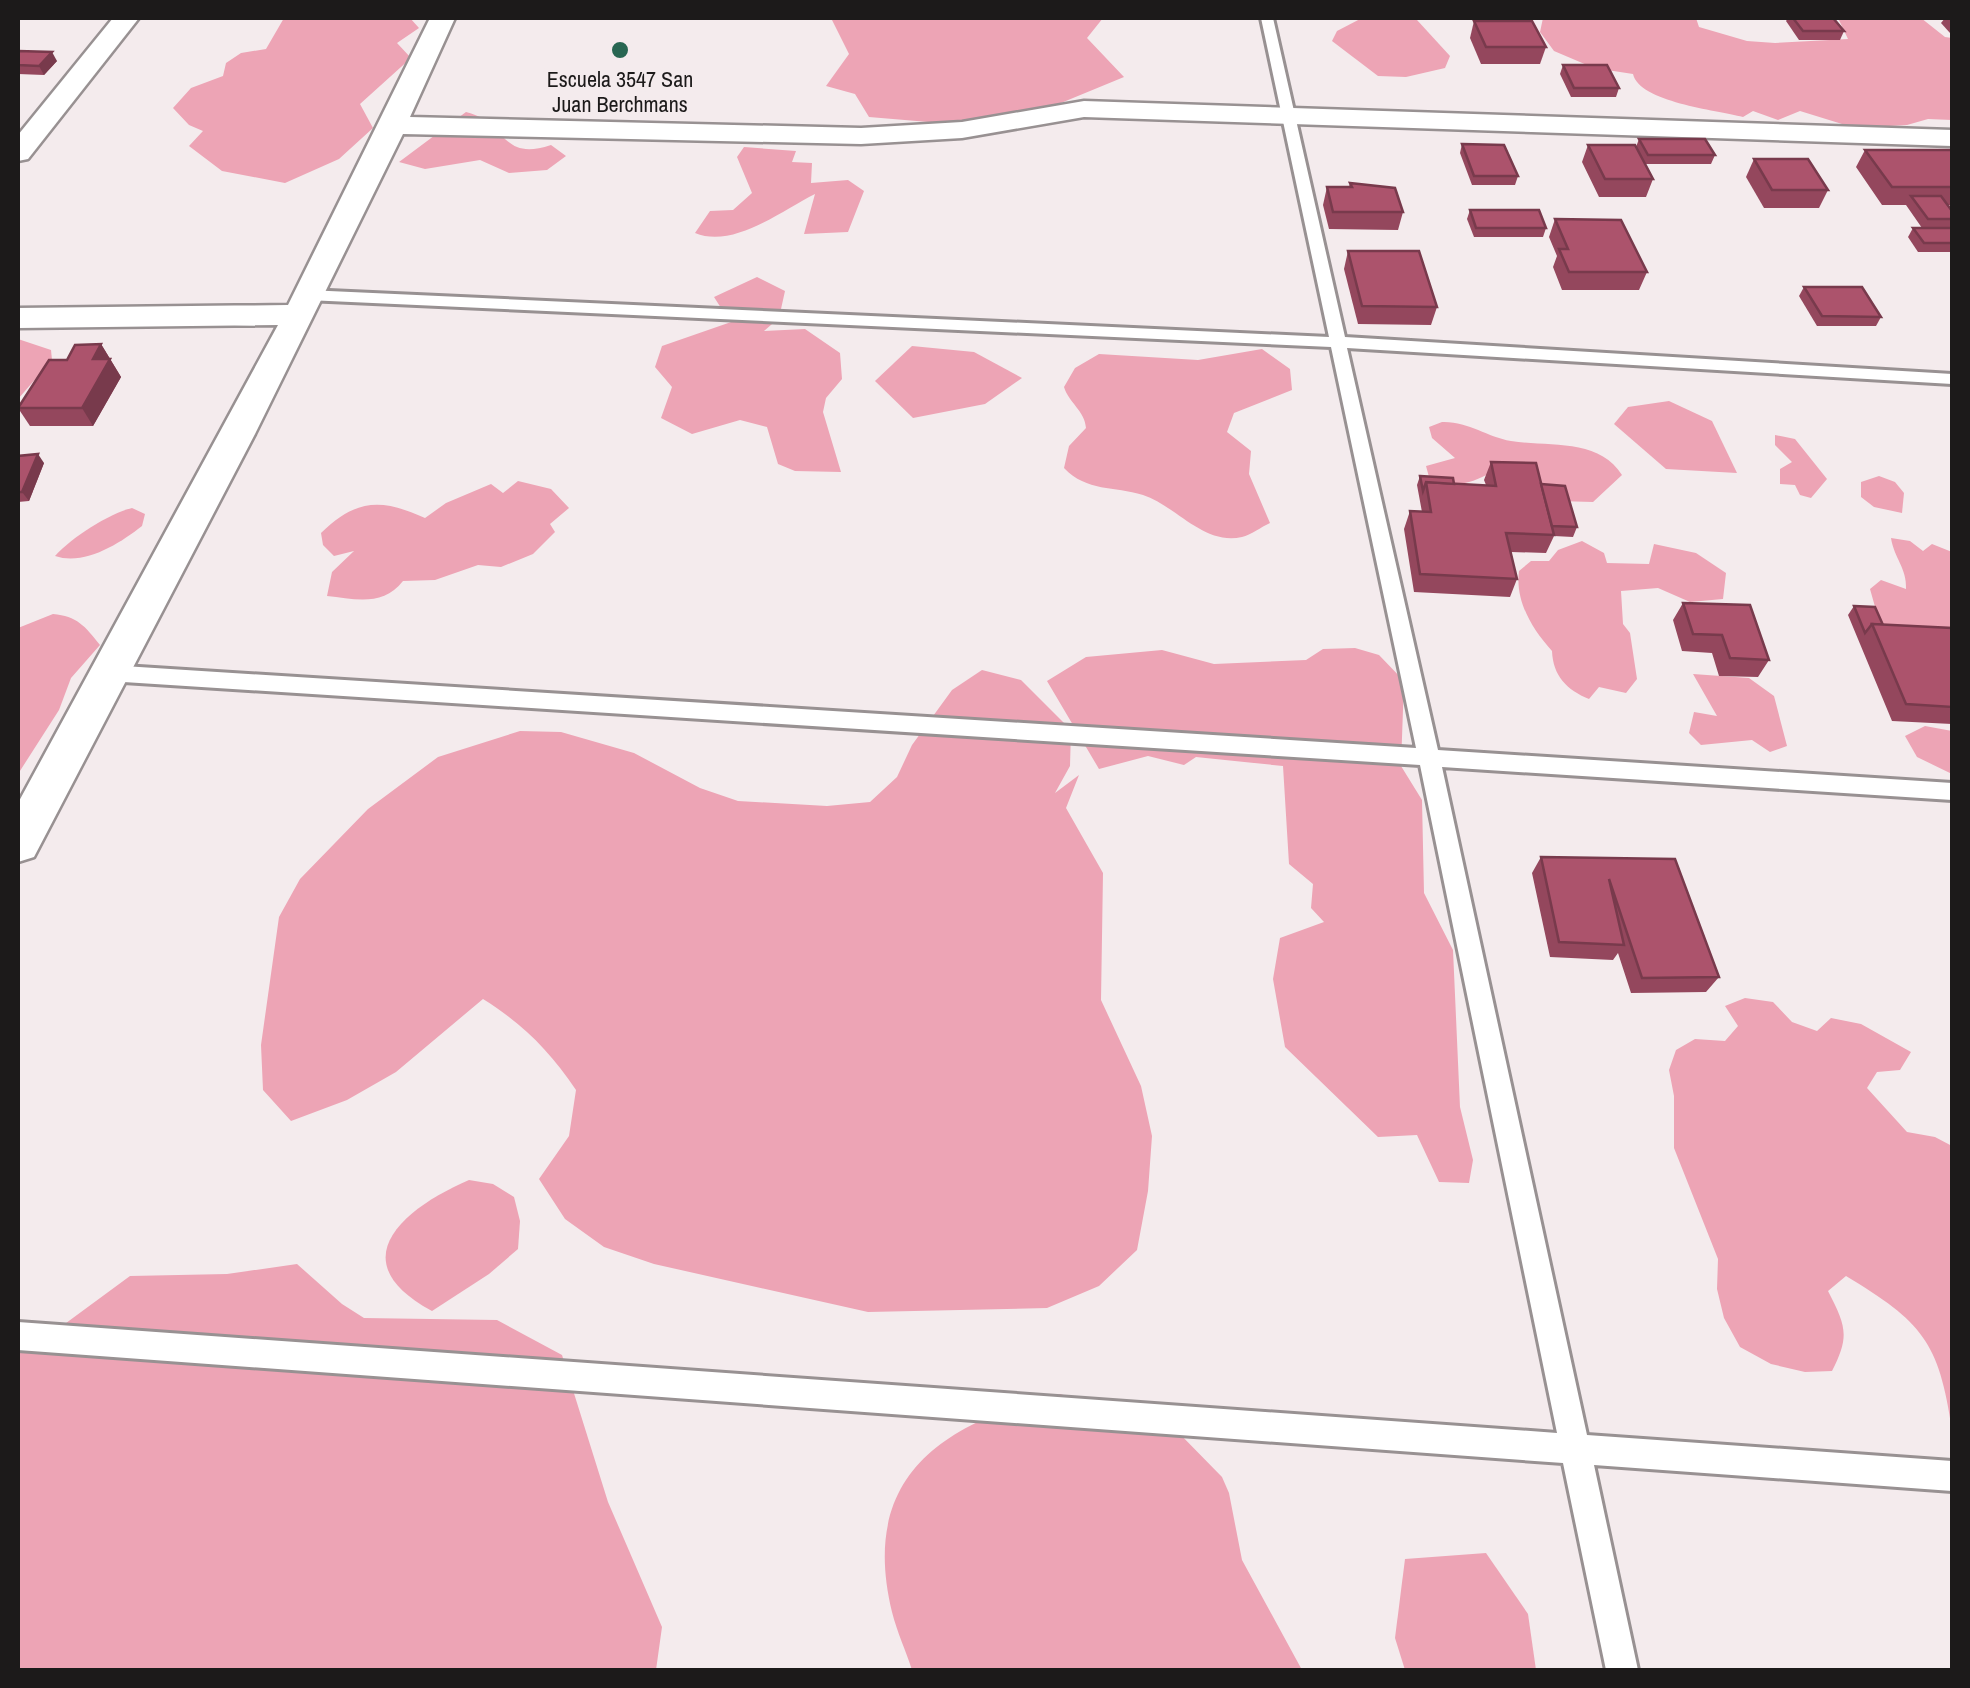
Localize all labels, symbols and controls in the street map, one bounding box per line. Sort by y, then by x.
marker: Escuela 3547 San Juan Berchmans [609,39,631,61]
place label: Escuela 3547 San Juan Berchmans [547,64,693,119]

